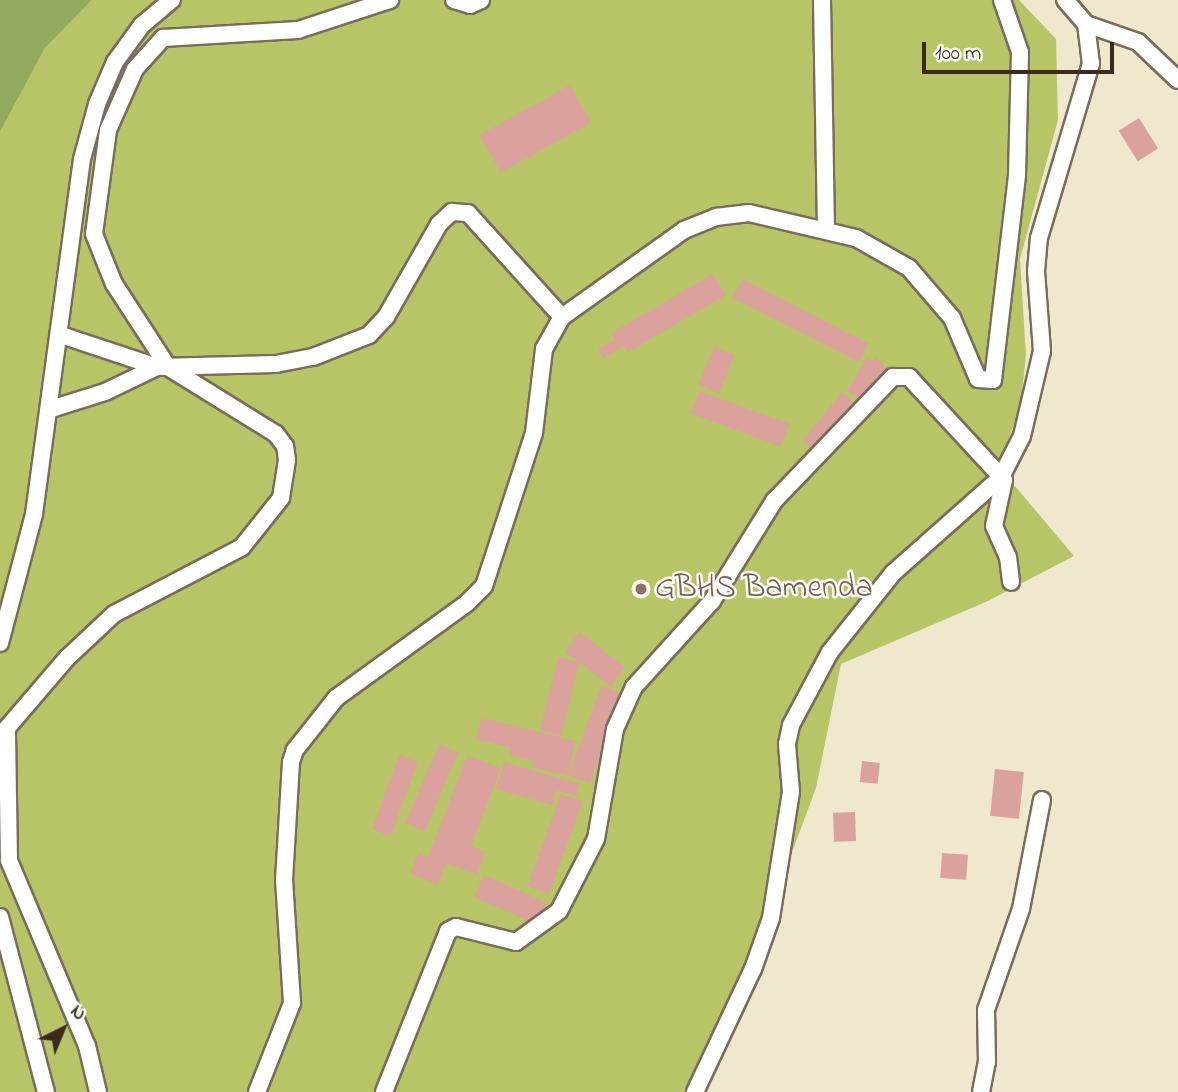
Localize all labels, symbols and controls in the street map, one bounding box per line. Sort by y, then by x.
scale bar [926,28,1118,72]
text: 100 m [935,39,981,69]
place label: GBHS Bamenda [655,570,873,608]
marker: GBHS Bamenda [633,581,649,597]
north arrow [28,994,98,1064]
text: N [64,999,92,1028]

